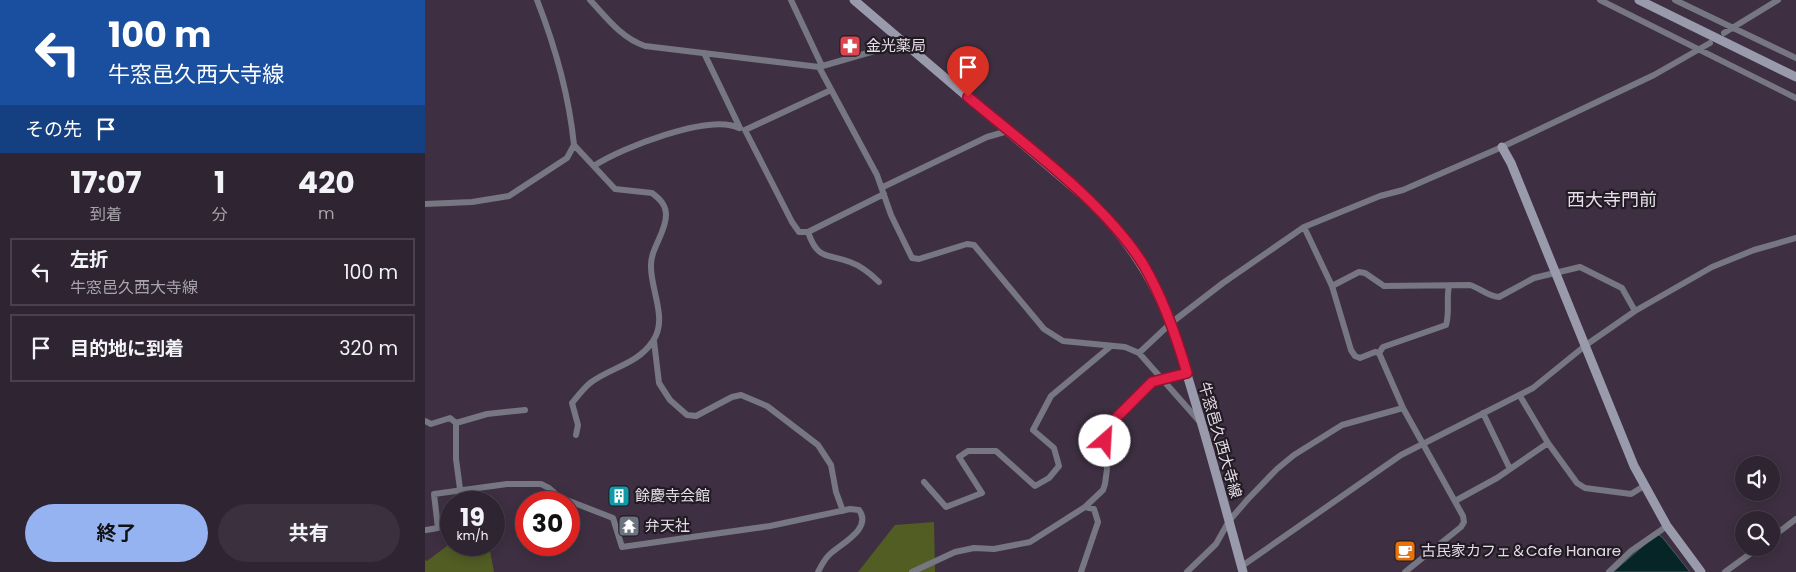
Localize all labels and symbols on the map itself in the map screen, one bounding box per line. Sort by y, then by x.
pharmacy icon: 金光薬局 [838,34,862,58]
place label: 金光薬局 [866,35,926,56]
pin [947,46,989,97]
district label: 西大寺門前 [1567,187,1657,212]
street label: 牛窓邑久西大寺線 [1194,379,1247,500]
position arrow [1078,414,1130,466]
building icon: 餘慶寺会館 [607,484,631,508]
place label: 餘慶寺会館 [635,485,710,506]
speed limit sign: 30 [515,491,580,556]
temple icon: 弁天社 [617,514,641,538]
place label: 弁天社 [645,515,690,536]
cafe icon: 古民家カフェ＆Cafe Hanare [1393,539,1417,563]
place label: 古民家カフェ＆Cafe Hanare [1421,540,1621,561]

